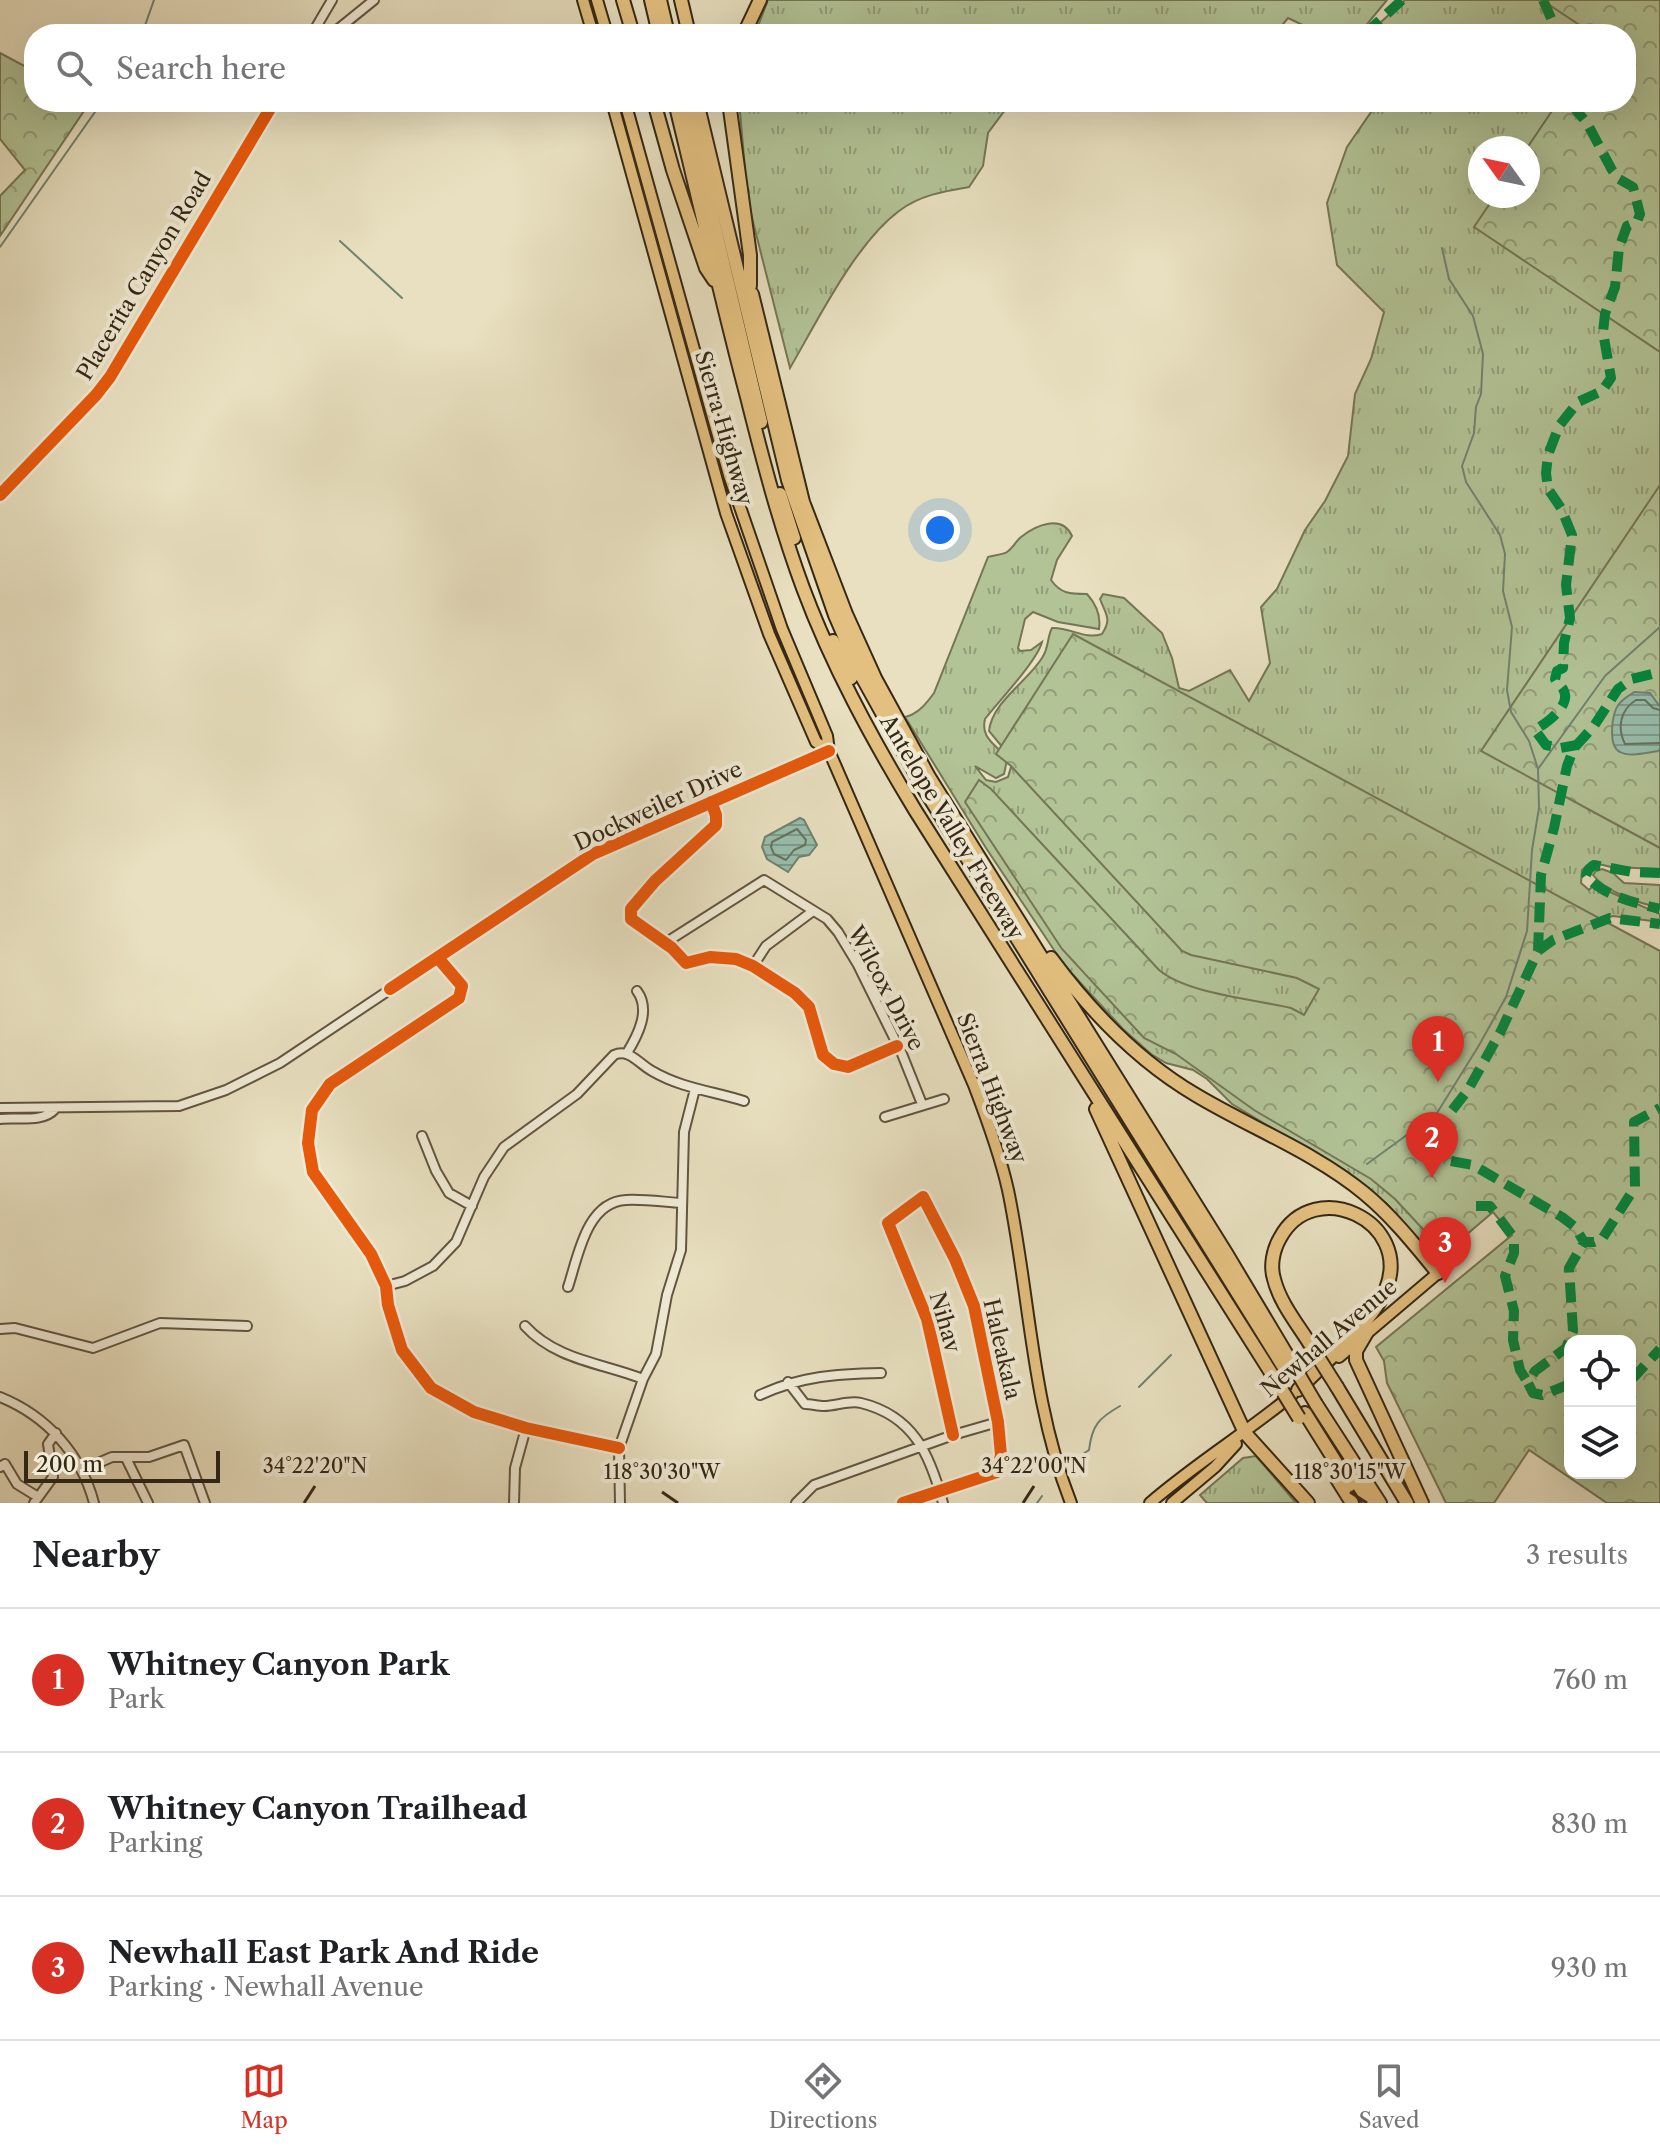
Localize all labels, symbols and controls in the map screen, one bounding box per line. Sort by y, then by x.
search box [24,24,1636,112]
icon: search [52,46,96,90]
text: Search here [116,50,286,87]
north arrow [1468,136,1540,208]
street label: Placerita Canyon Road [71,167,217,385]
street label: Sierra Highway [689,348,759,509]
your location [920,510,960,550]
street label: Antelope Valley Freeway [874,709,1030,945]
street label: Dockweiler Drive [570,755,746,857]
street label: Wilcox Drive [841,920,930,1055]
street label: Sierra Highway [951,1009,1033,1168]
pin: 1 [1412,1016,1464,1082]
pin: 2 [1406,1112,1458,1178]
pin: 3 [1419,1217,1471,1283]
street label: Newhall Avenue [1255,1273,1403,1403]
street label: Nihav [924,1289,967,1356]
street label: Haleakala [977,1296,1027,1402]
map controls [1564,1335,1636,1479]
button: locate [1564,1335,1636,1407]
button: layers [1564,1407,1636,1479]
scale bar [24,1447,220,1483]
text: 200 m [36,1451,103,1478]
text: 34°22'20"N [263,1454,367,1478]
text: 34°22'00"N [981,1454,1087,1478]
text: 118°30'30"W [604,1460,721,1484]
text: 118°30'15"W [1294,1460,1407,1484]
text: Nearby [32,1534,160,1576]
text: 3 results [1526,1539,1628,1571]
text: Whitney Canyon Park [108,1646,450,1683]
text: 1 [52,1664,64,1696]
text: 760 m [1553,1664,1628,1696]
text: Park [108,1683,165,1715]
text: Whitney Canyon Trailhead [108,1790,527,1827]
text: 2 [50,1808,66,1840]
text: 830 m [1551,1808,1628,1840]
text: Parking [108,1827,202,1859]
text: Newhall East Park And Ride [108,1934,539,1971]
text: 3 [51,1952,65,1984]
text: 930 m [1551,1952,1628,1984]
text: Parking · Newhall Avenue [108,1971,424,2003]
tab: Map [240,2059,288,2134]
tab: Directions [769,2059,877,2134]
tab: Saved [1358,2059,1419,2134]

